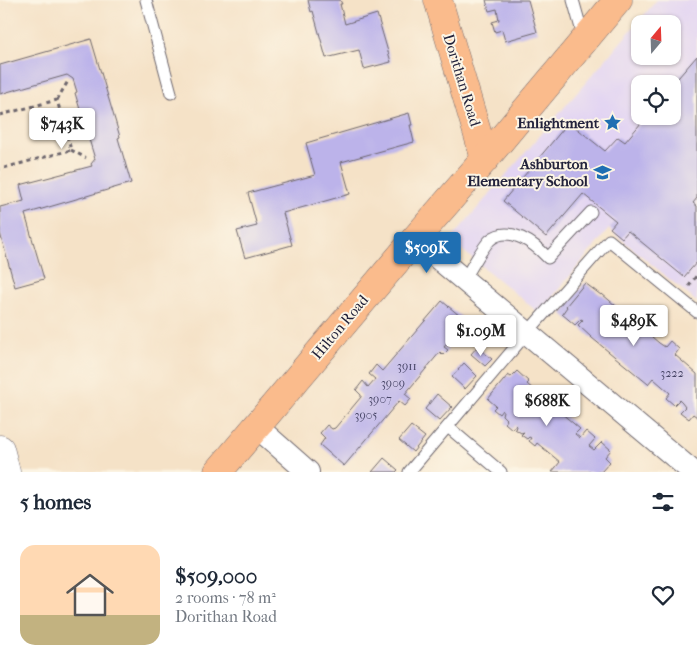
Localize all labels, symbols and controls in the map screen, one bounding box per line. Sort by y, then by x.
north arrow [631,15,681,65]
map controls [631,15,681,125]
street label: Dorithan Road [439,32,485,129]
button: locate [631,75,681,125]
pin: $743K [27,108,97,150]
place icon: Enlightment [603,113,623,133]
text: $743K [40,114,84,133]
place label: Enlightment [517,114,600,132]
place label: Ashburton Elementary School [467,155,589,190]
school or university icon: Ashburton Elementary School [592,163,612,183]
pin: $509K [392,232,462,274]
text: $509K [405,238,449,257]
street label: Hilton Road [308,290,373,363]
pin: $489K [599,304,669,347]
text: $489K [611,311,657,330]
pin: $1.09M [440,314,522,357]
text: $1.09M [456,321,506,340]
house number: 3911 [397,359,417,373]
house number: 3222 [660,366,684,380]
house number: 3909 [381,376,405,390]
pin: $688K [512,384,582,427]
text: $688K [524,391,570,410]
house number: 3907 [368,392,392,406]
house number: 3905 [354,408,378,422]
icon: filters [649,488,677,516]
text: 5 homes [20,490,91,514]
text: $509,000 [175,564,257,588]
icon: home [60,565,120,625]
icon: heart [649,581,677,609]
text: 2 rooms · 78 m² [175,588,276,607]
text: Dorithan Road [175,607,277,626]

